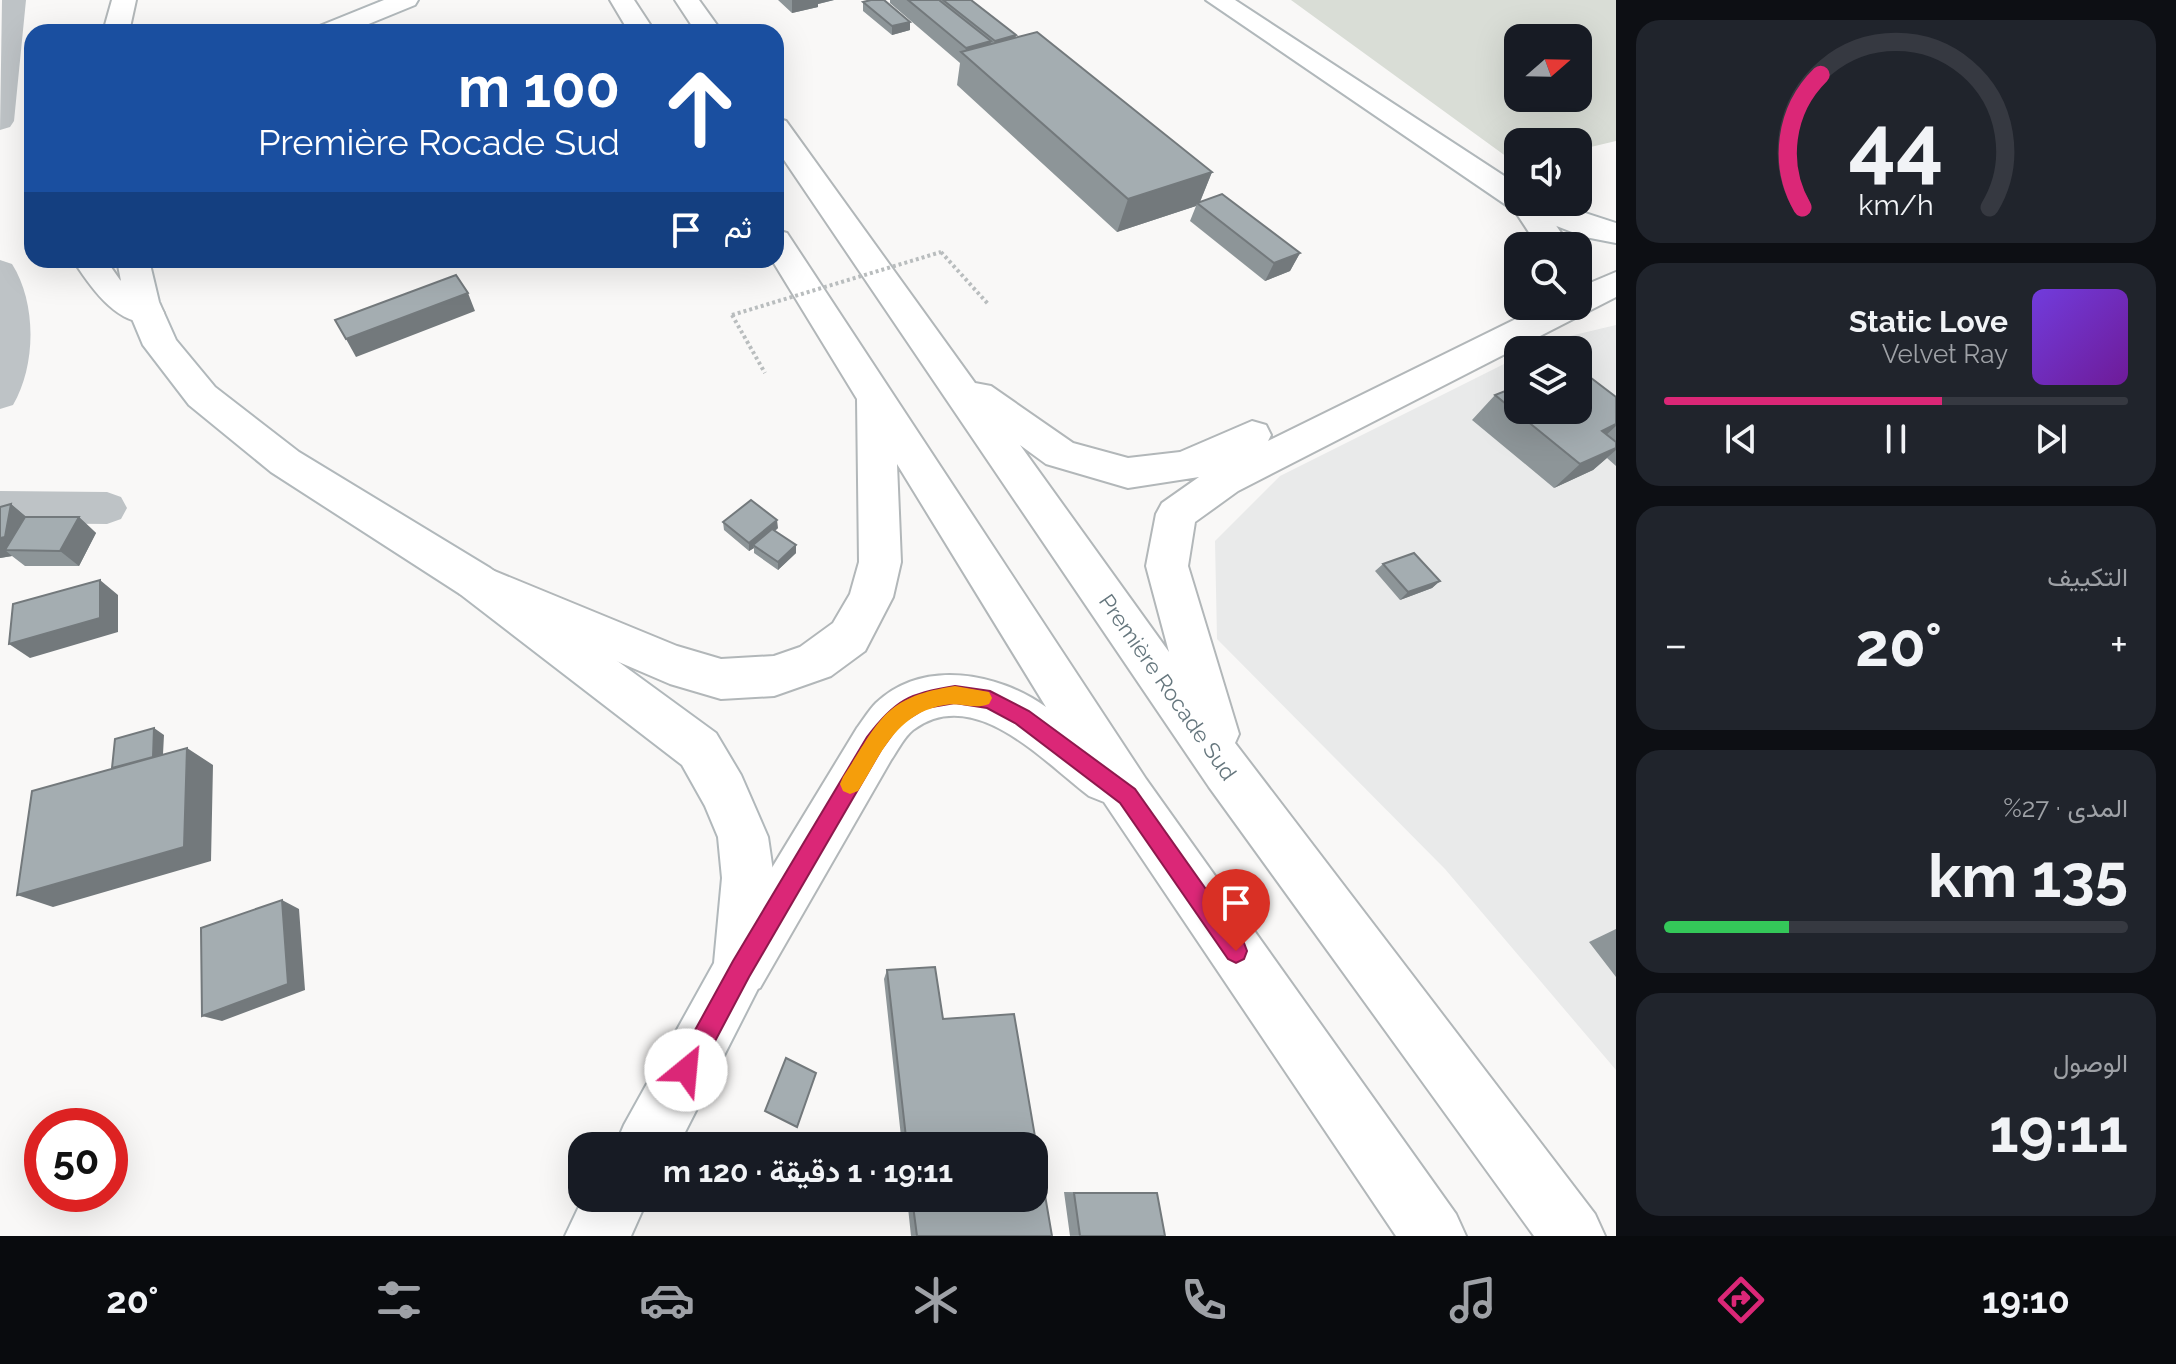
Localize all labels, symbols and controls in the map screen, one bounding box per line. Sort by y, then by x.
north arrow [1504,24,1592,112]
map controls [1504,24,1592,424]
text: 100 m [458,54,620,120]
icon: ahead [648,56,752,160]
text: 44 [1848,95,1944,192]
text: Première Rocade Sud [258,121,620,163]
button: sound [1504,128,1592,216]
text: km/h [1858,188,1934,222]
icon: arrive [664,208,708,252]
text: ثم [724,210,752,245]
button: search [1504,232,1592,320]
text: Static Love [1849,304,2008,339]
button: layers [1504,336,1592,424]
text: Velvet Ray [1882,339,2008,369]
icon: previous [1719,417,1763,461]
icon: pause [1874,417,1918,461]
icon: next [2029,417,2073,461]
text: التكييف [2047,562,2128,592]
street label: Première Rocade Sud [1094,589,1242,785]
text: 20° [1855,610,1942,680]
text: − [1664,619,1688,670]
text: + [2110,619,2128,670]
text: المدى · 27% [2003,793,2128,823]
text: 135 km [1928,841,2128,911]
pin [1202,869,1270,951]
icon: arrive [1214,881,1258,925]
position arrow [644,1028,728,1112]
text: الوصول [2053,1048,2128,1078]
text: 19:11 [1989,1096,2128,1166]
speed limit sign: 50 [24,1108,128,1212]
text: 19:11 · 1 دقيقة · 120 m [663,1154,953,1189]
icon: filters [371,1272,427,1328]
icon: car [639,1272,695,1328]
icon: climate [908,1272,964,1328]
icon: phone [1176,1272,1232,1328]
icon: music [1445,1272,1501,1328]
icon: directions [1713,1272,1769,1328]
text: 20° [106,1279,158,1321]
text: 19:10 [1982,1279,2070,1321]

